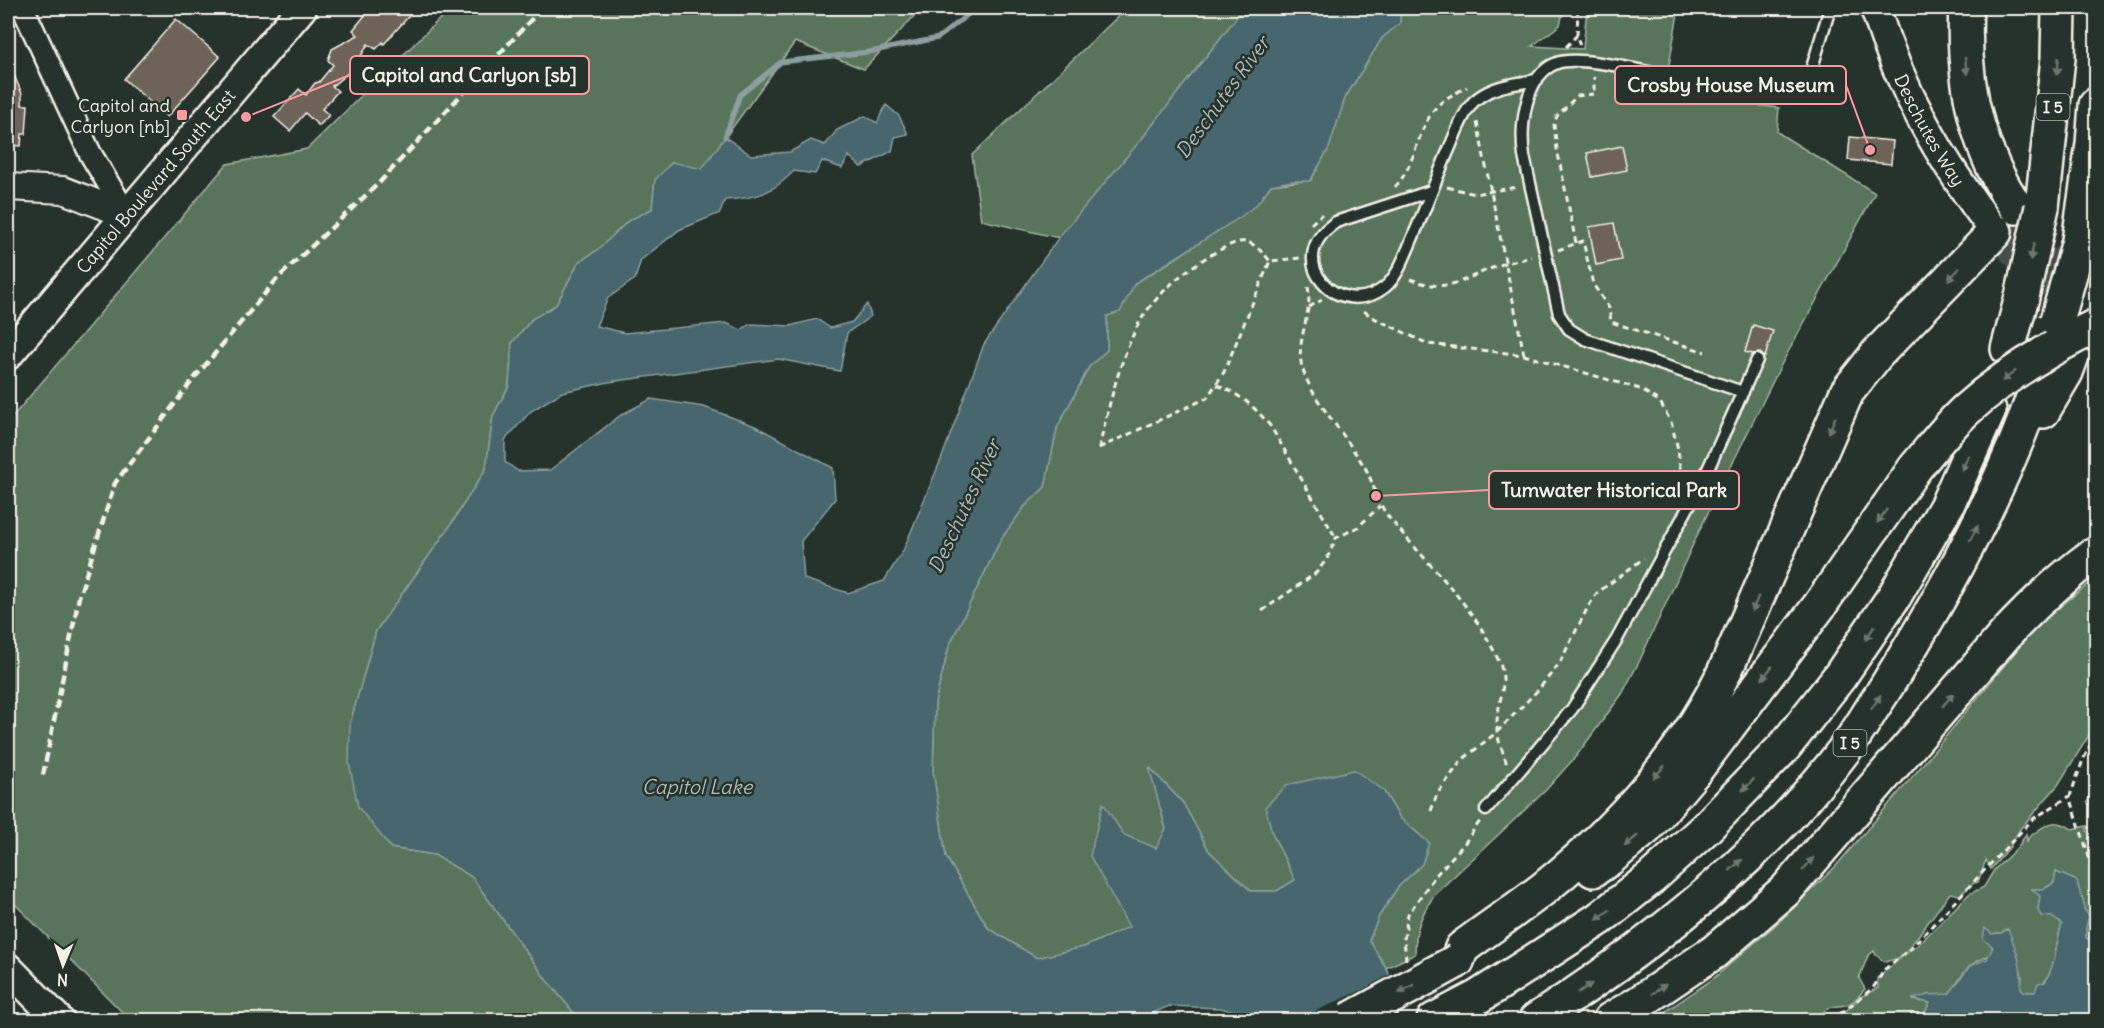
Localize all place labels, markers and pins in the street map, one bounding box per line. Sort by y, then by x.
callout: Capitol and Carlyon [sb] [350,56,589,94]
callout: Crosby House Museum [1615,66,1846,104]
place label: Capitol and Carlyon [nb] [70,94,170,138]
marker: Capitol and Carlyon [nb] [175,108,189,122]
callout: Tumwater Historical Park [1489,471,1739,509]

